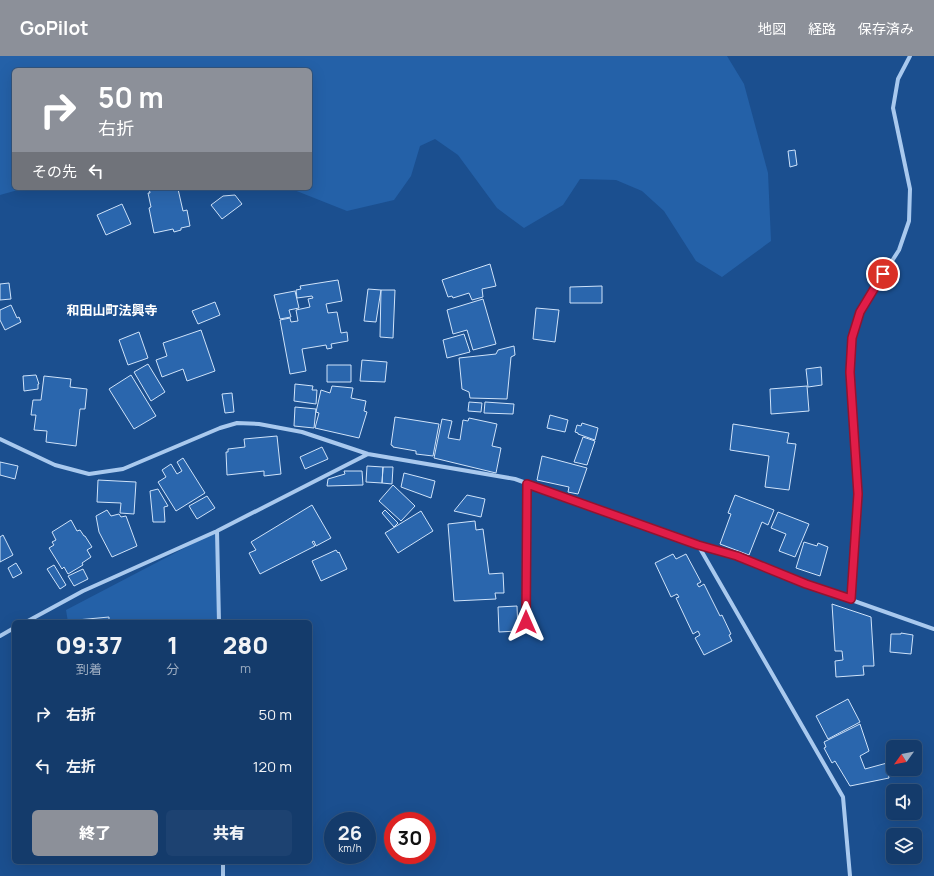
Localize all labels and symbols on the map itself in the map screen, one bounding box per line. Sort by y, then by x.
pin [866,257,900,291]
district label: 和田山町法興寺 [66,301,158,319]
position arrow [505,601,547,643]
north arrow [886,740,922,776]
speed limit sign: 30 [384,812,436,864]

